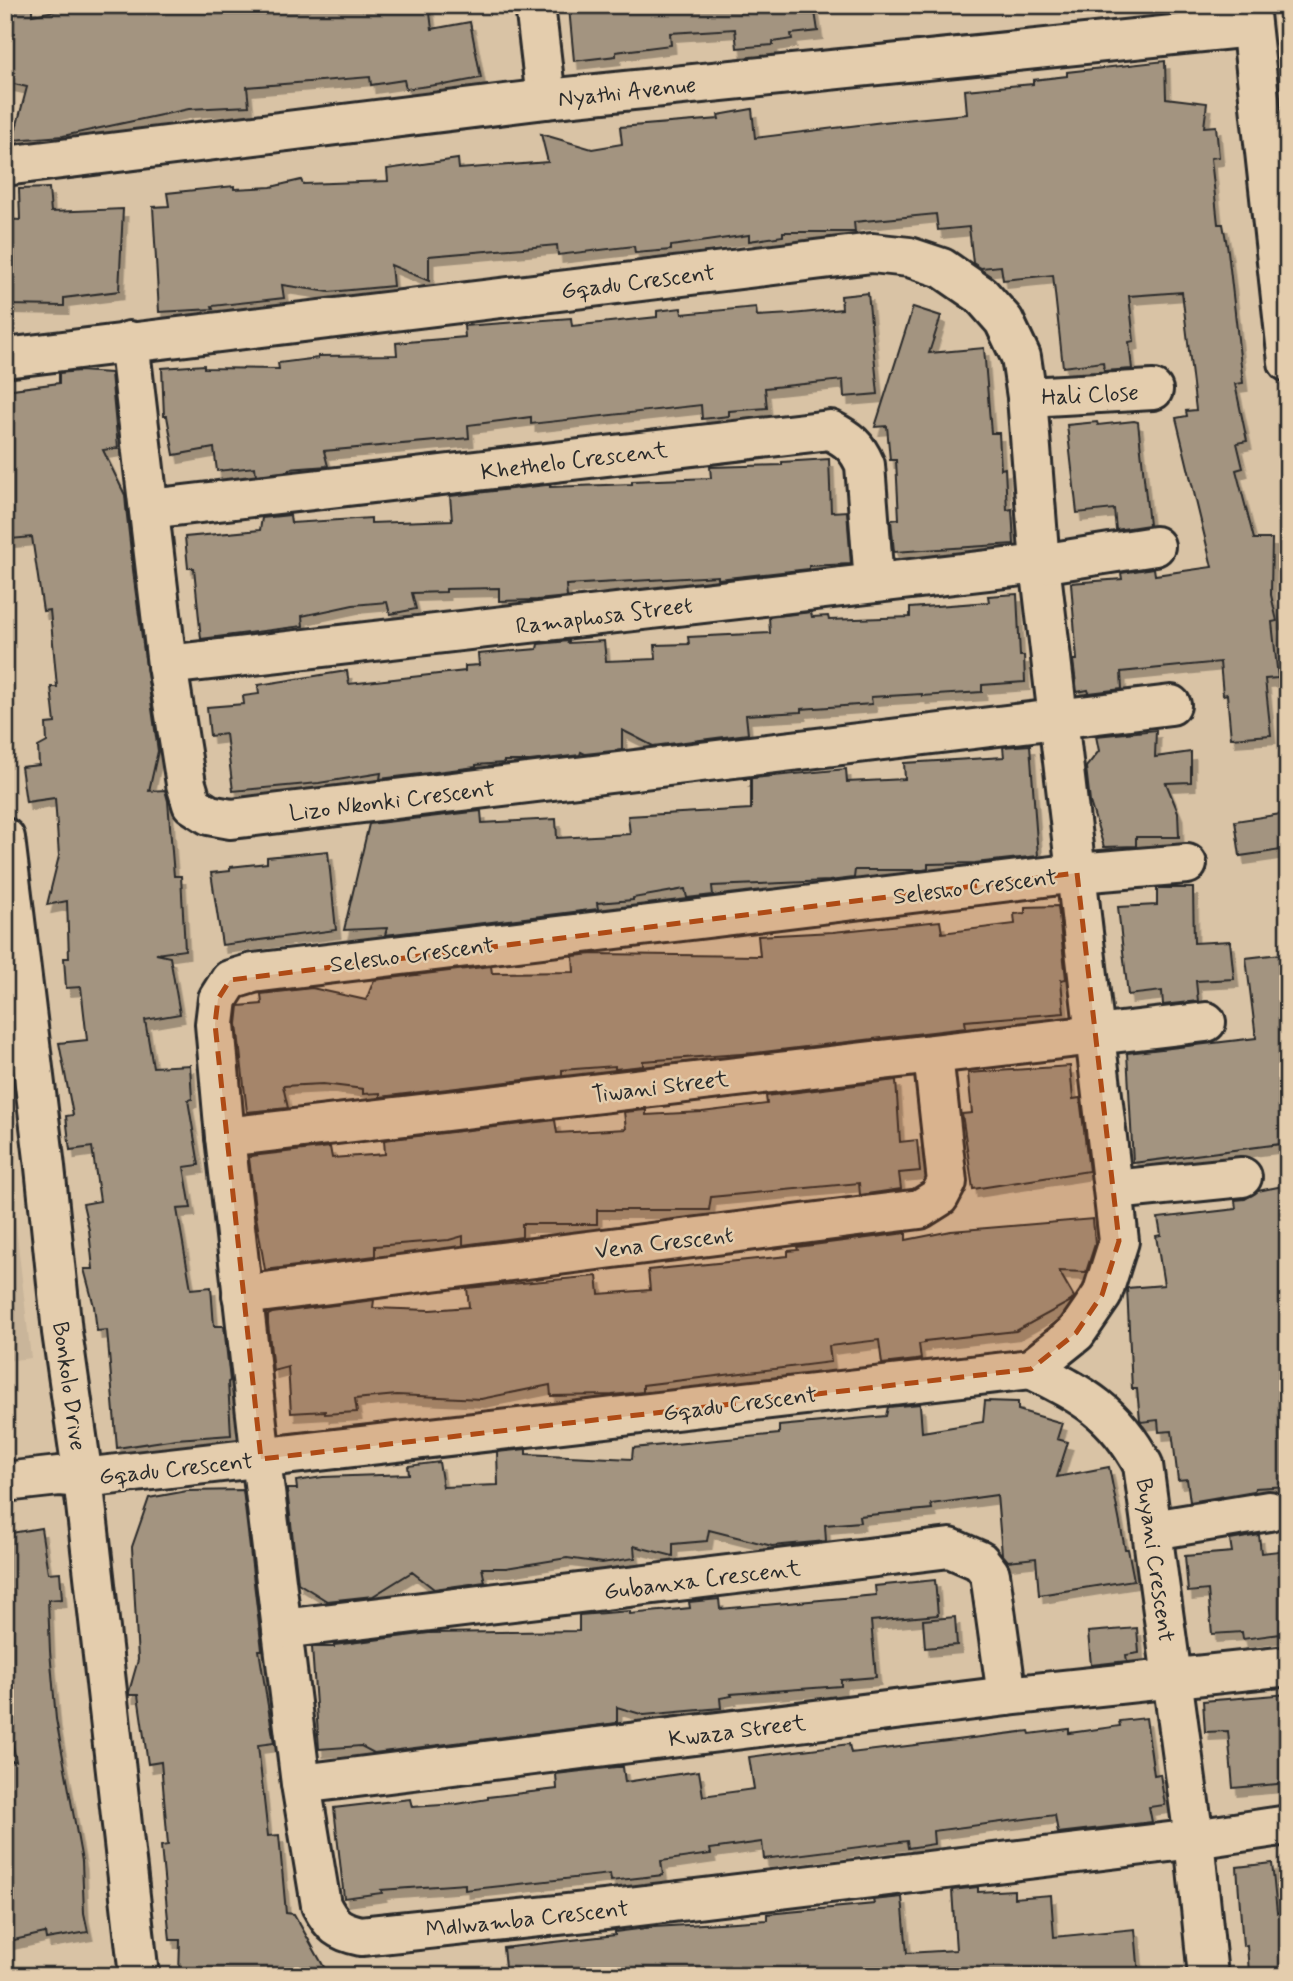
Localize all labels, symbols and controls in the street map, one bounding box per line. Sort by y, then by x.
street label: Nyathi Avenue [557,71,698,115]
street label: Gqadu Crescent [560,259,717,307]
street label: Hali Close [1041,378,1140,414]
street label: Khethelo Crescent [479,436,670,488]
street label: Ramaphosa Street [514,591,694,643]
street label: Lizo Nkonki Crescent [288,774,497,829]
street label: Selesho Crescent [891,863,1059,913]
street label: Selesho Crescent [328,931,496,981]
street label: Tiwani Street [590,1065,731,1111]
street label: Vena Crescent [593,1221,735,1267]
street label: Bonkolo Drive [44,1320,92,1453]
street label: Gqadu Crescent [662,1381,819,1429]
street label: Gqadu Crescent [98,1447,255,1493]
street label: Buyani Crescent [1128,1476,1180,1644]
street label: Gubanxa Crescent [602,1554,803,1608]
street label: Kwaza Street [667,1709,808,1755]
street label: Mdlwamba Crescent [424,1894,631,1946]

